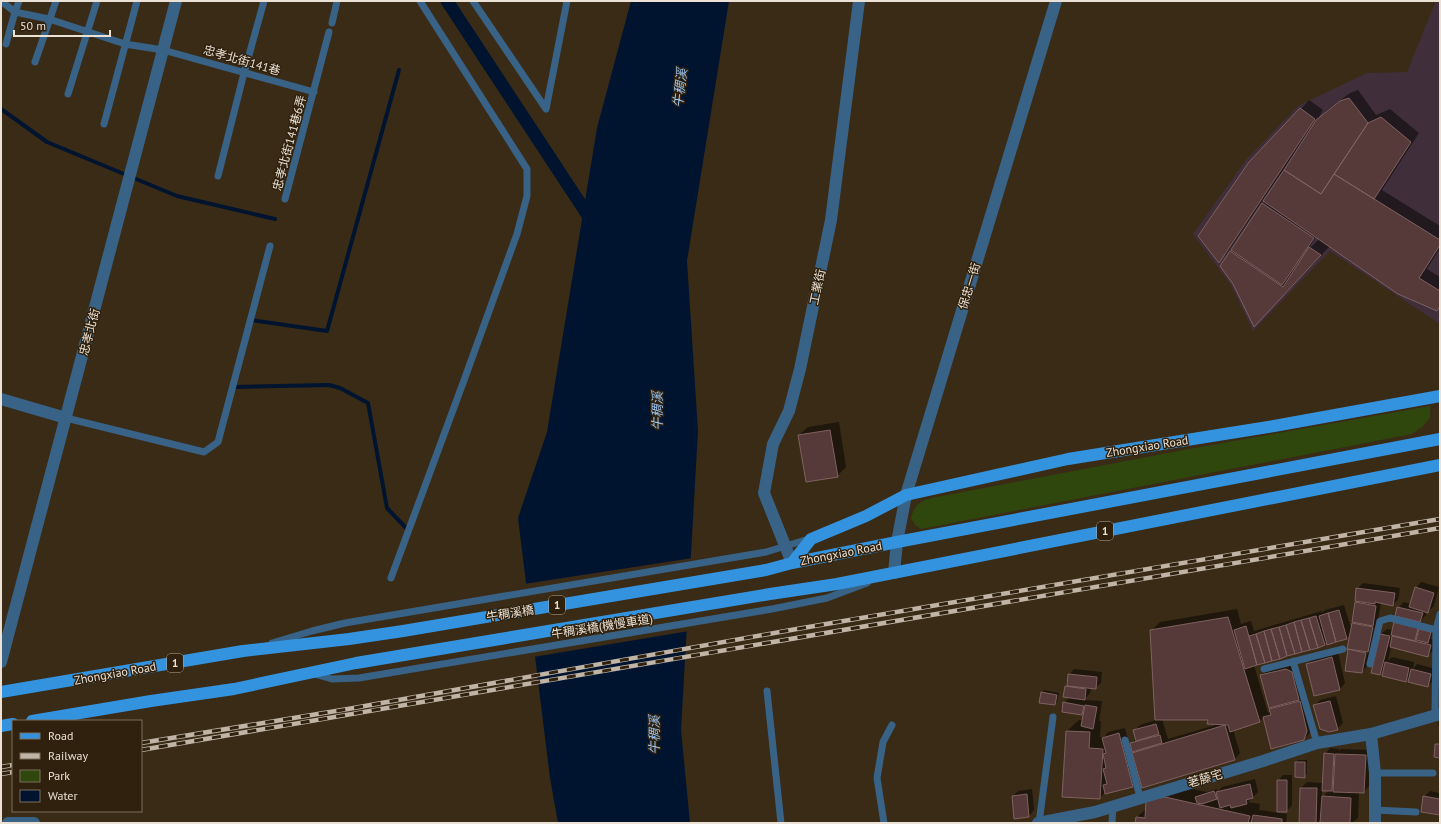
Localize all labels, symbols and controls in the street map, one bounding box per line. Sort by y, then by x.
scale bar [14,12,110,38]
text: 50 m [20,18,46,33]
street label: 忠孝北街141巷 [202,42,282,78]
water label: 牛稠溪 [669,66,691,108]
street label: 忠孝北街141巷6弄 [269,94,309,192]
street label: 保忠一街 [955,261,983,311]
street label: 工業街 [806,268,828,306]
street label: 忠孝北街 [76,307,102,357]
water label: 牛稠溪 [649,390,666,431]
street label: Zhongxiao Road [1105,432,1189,460]
road number: 1 [1097,522,1113,540]
street label: Zhongxiao Road [799,538,883,568]
road number: 1 [549,596,565,614]
street label: 牛稠溪橋 [485,602,535,624]
street label: 牛稠溪橋(機慢車道) [550,611,654,641]
road number: 1 [167,654,183,672]
street label: Zhongxiao Road [73,658,157,688]
water label: 牛稠溪 [646,714,663,755]
legend [12,720,142,812]
text: Road [48,728,73,743]
text: Railway [48,748,88,763]
street label: 荖藤宅 [1186,766,1224,790]
text: Park [48,768,70,783]
text: Water [48,788,78,803]

